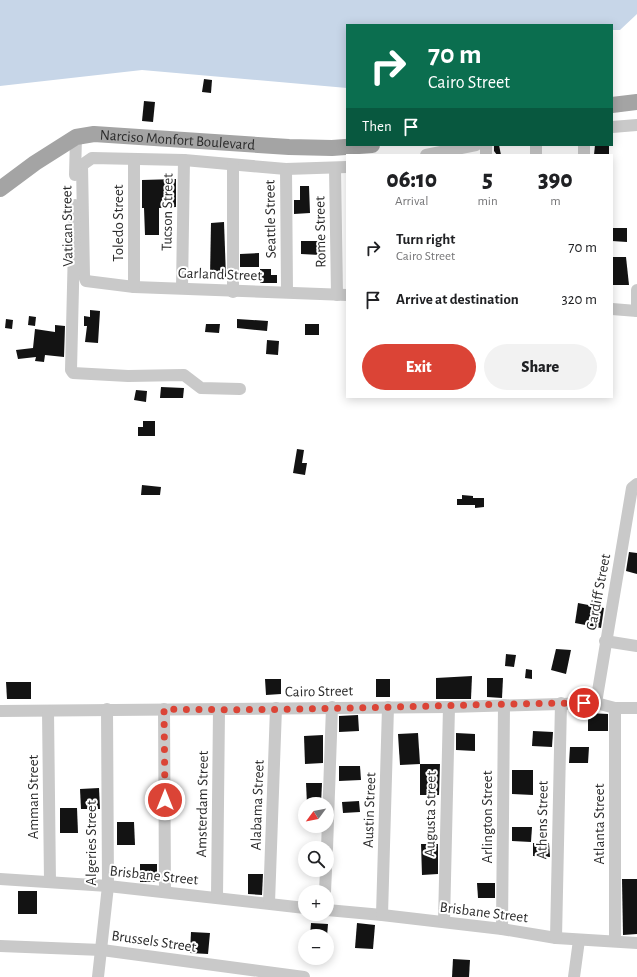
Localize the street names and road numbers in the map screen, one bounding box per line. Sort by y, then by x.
street label: Narciso Monfort Boulevard [99,127,256,153]
street label: Tucson Street [159,173,176,251]
street label: Seattle Street [262,179,279,258]
street label: Toledo Street [111,184,126,262]
street label: Vatican Street [59,185,76,267]
street label: Rome Street [312,196,329,268]
street label: Garland Street [178,266,263,283]
street label: Cardiff Street [584,552,613,632]
street label: Cairo Street [285,683,354,700]
street label: Amsterdam Street [194,750,211,857]
street label: Amman Street [26,754,41,839]
street label: Alabama Street [248,759,267,851]
street label: Arlington Street [480,770,495,864]
street label: Augusta Street [422,771,439,857]
street label: Austin Street [361,772,378,848]
street label: Athens Street [534,780,551,860]
street label: Atlanta Street [592,783,607,864]
street label: Algeries Street [84,800,99,886]
street label: Brisbane Street [109,863,199,888]
street label: Brisbane Street [439,900,529,925]
street label: Brussels Street [111,928,197,955]

